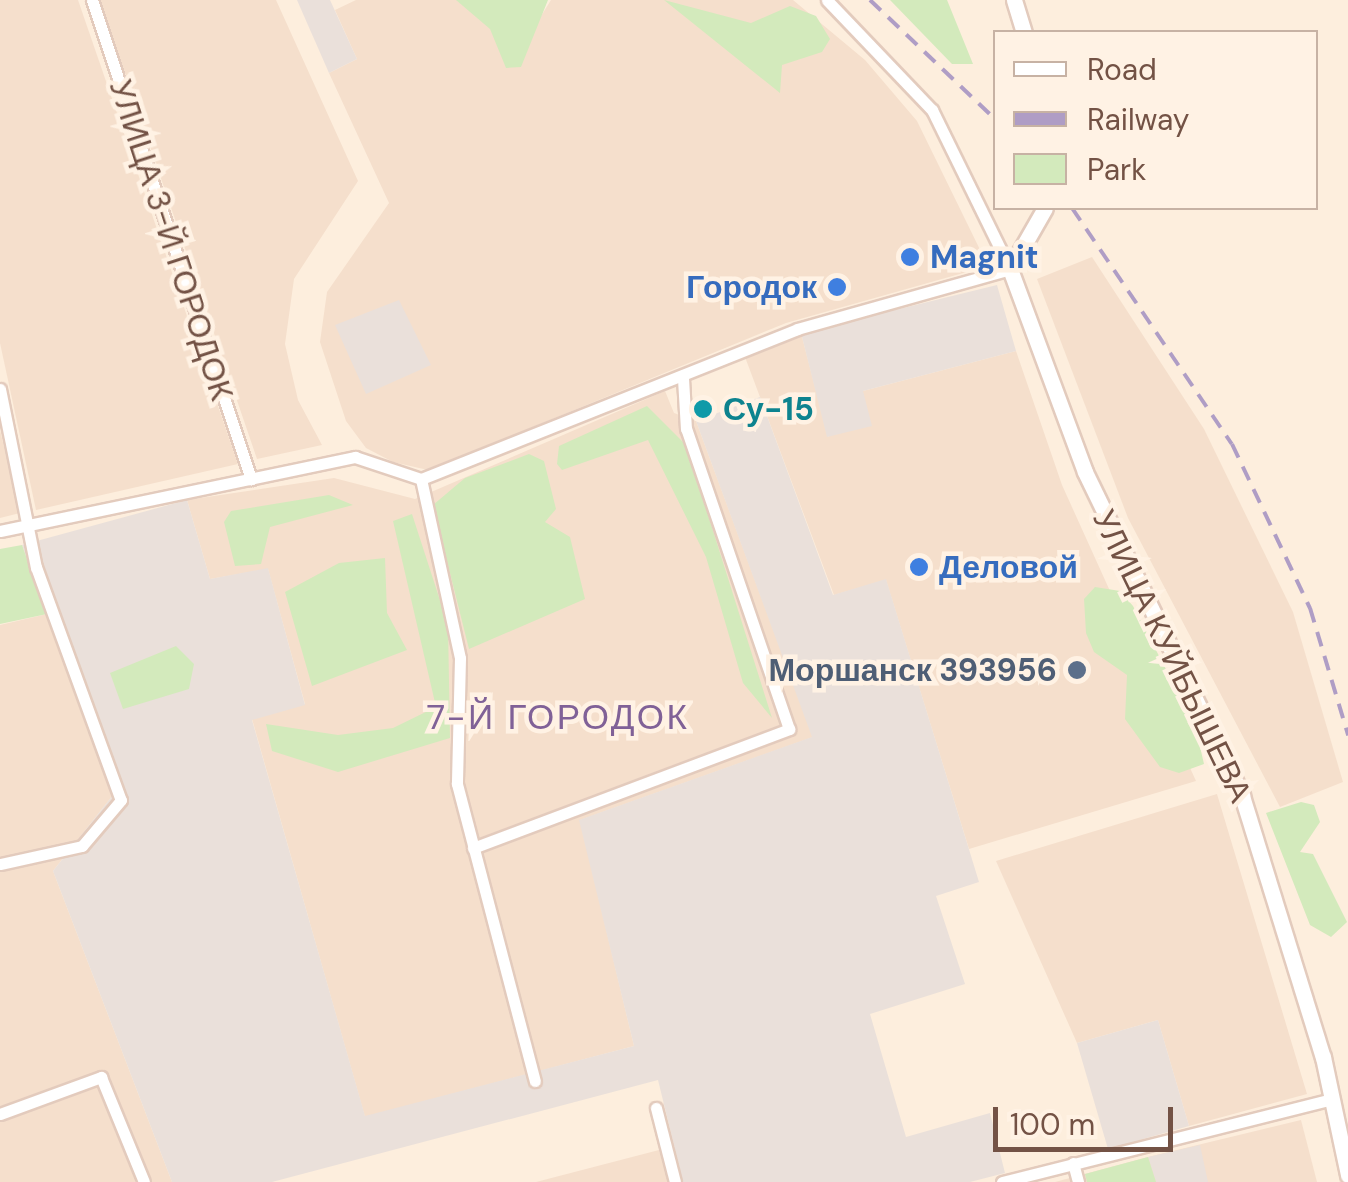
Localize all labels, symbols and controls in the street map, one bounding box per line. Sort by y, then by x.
legend [993,30,1318,210]
text: Road [1087,50,1157,89]
street label: УЛИЦА 3-Й ГОРОДОК [101,75,241,405]
text: Railway [1087,100,1190,139]
text: Park [1087,150,1146,189]
place label: Magnit [930,238,1039,276]
marker: Magnit [899,246,921,268]
place label: Городок [686,268,817,306]
marker: Городок [826,276,848,298]
place label: Су-15 [723,390,814,428]
marker: Су-15 [692,398,714,420]
street label: УЛИЦА КУЙБЫШЕВА [1084,503,1260,809]
place label: Деловой [939,548,1078,586]
marker: Деловой [908,556,930,578]
place label: Моршанск 393956 [768,651,1057,689]
marker: Моршанск 393956 [1066,659,1088,681]
district label: 7-Й ГОРОДОК [427,696,689,738]
scale bar [998,1087,1178,1149]
text: 100 m [1010,1105,1095,1144]

